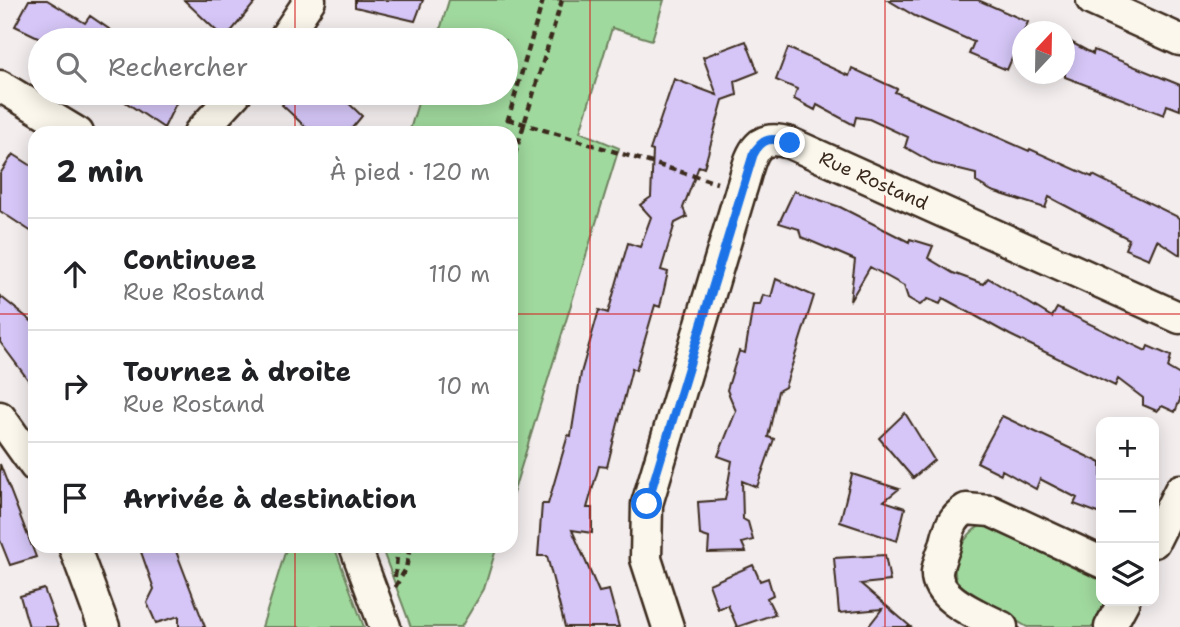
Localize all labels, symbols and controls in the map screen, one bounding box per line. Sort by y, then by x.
north arrow [1012,21,1075,84]
search box [28,28,518,105]
icon: search [52,48,90,86]
text: Rechercher [108,49,248,84]
route end [774,127,805,158]
street label: Rue Rostand [815,145,932,216]
text: 2 min [56,151,143,192]
text: À pied · 120 m [330,157,490,187]
text: Continuez [123,242,257,277]
icon: ahead [56,255,94,293]
text: 110 m [428,259,490,289]
text: Rue Rostand [123,277,265,307]
text: Tournez à droite [123,354,351,389]
icon: right [56,367,94,405]
text: 10 m [437,371,490,401]
text: Rue Rostand [123,389,265,419]
map controls [1096,417,1159,606]
button: + [1096,417,1159,480]
icon: arrive [56,479,94,517]
button: − [1096,480,1159,543]
text: Arrivée à destination [123,481,417,516]
route start [631,488,662,519]
button: layers [1096,543,1159,606]

